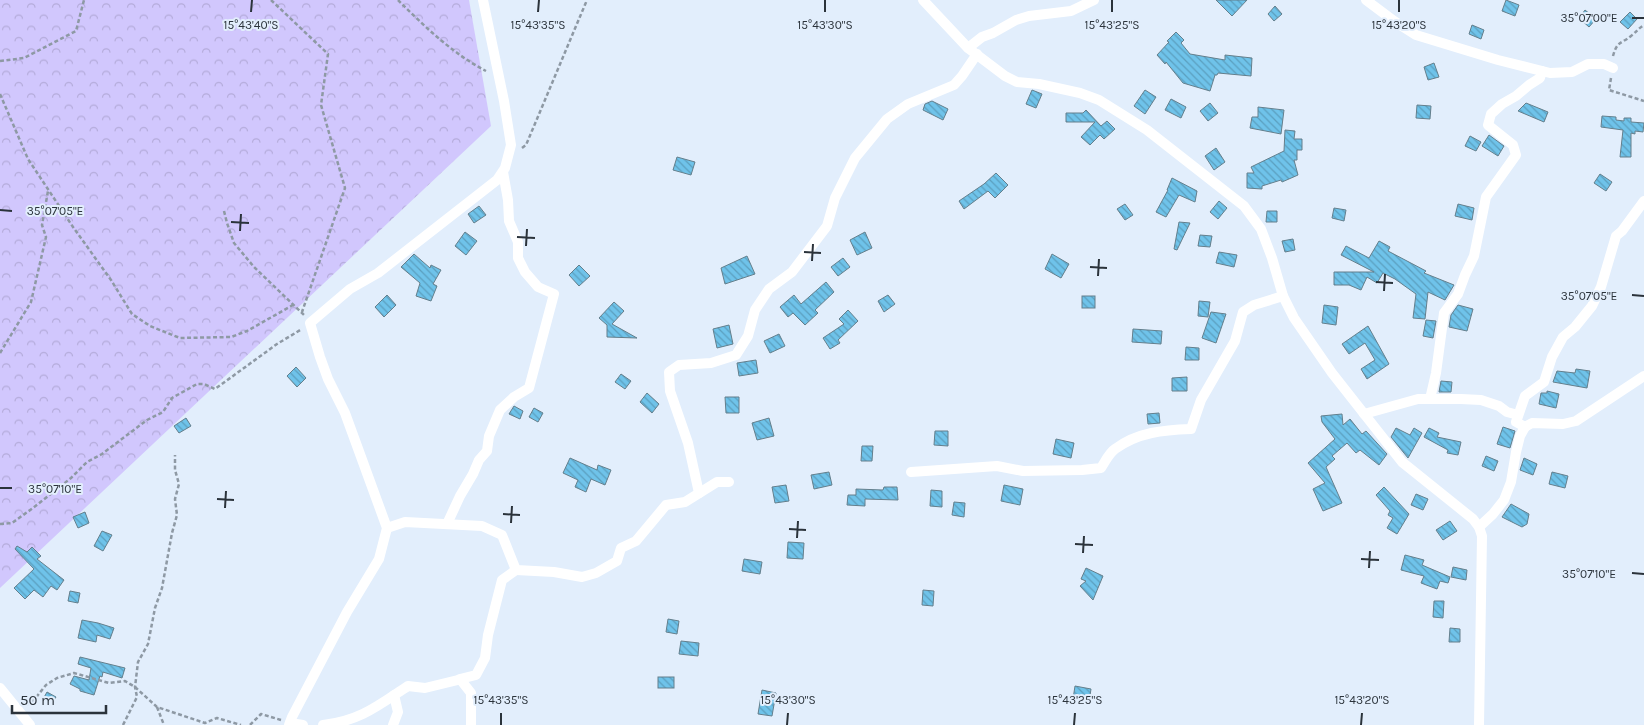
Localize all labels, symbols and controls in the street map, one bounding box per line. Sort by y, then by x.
text: 35°07'00"E [1561,11,1617,25]
text: 15°43'40"S [224,18,278,32]
text: 15°43'35"S [510,18,566,32]
text: 15°43'30"S [797,18,853,32]
text: 15°43'25"S [1085,18,1139,32]
text: 15°43'20"S [1371,18,1427,32]
text: 35°07'05"E [27,204,83,218]
text: 35°07'05"E [1561,289,1617,303]
text: 35°07'10"E [28,482,82,496]
text: 35°07'10"E [1562,567,1616,581]
scale bar [12,682,106,714]
text: 50 m [20,691,55,709]
text: 15°43'35"S [473,693,529,707]
text: 15°43'30"S [760,693,816,707]
text: 15°43'25"S [1048,693,1102,707]
text: 15°43'20"S [1334,693,1390,707]

